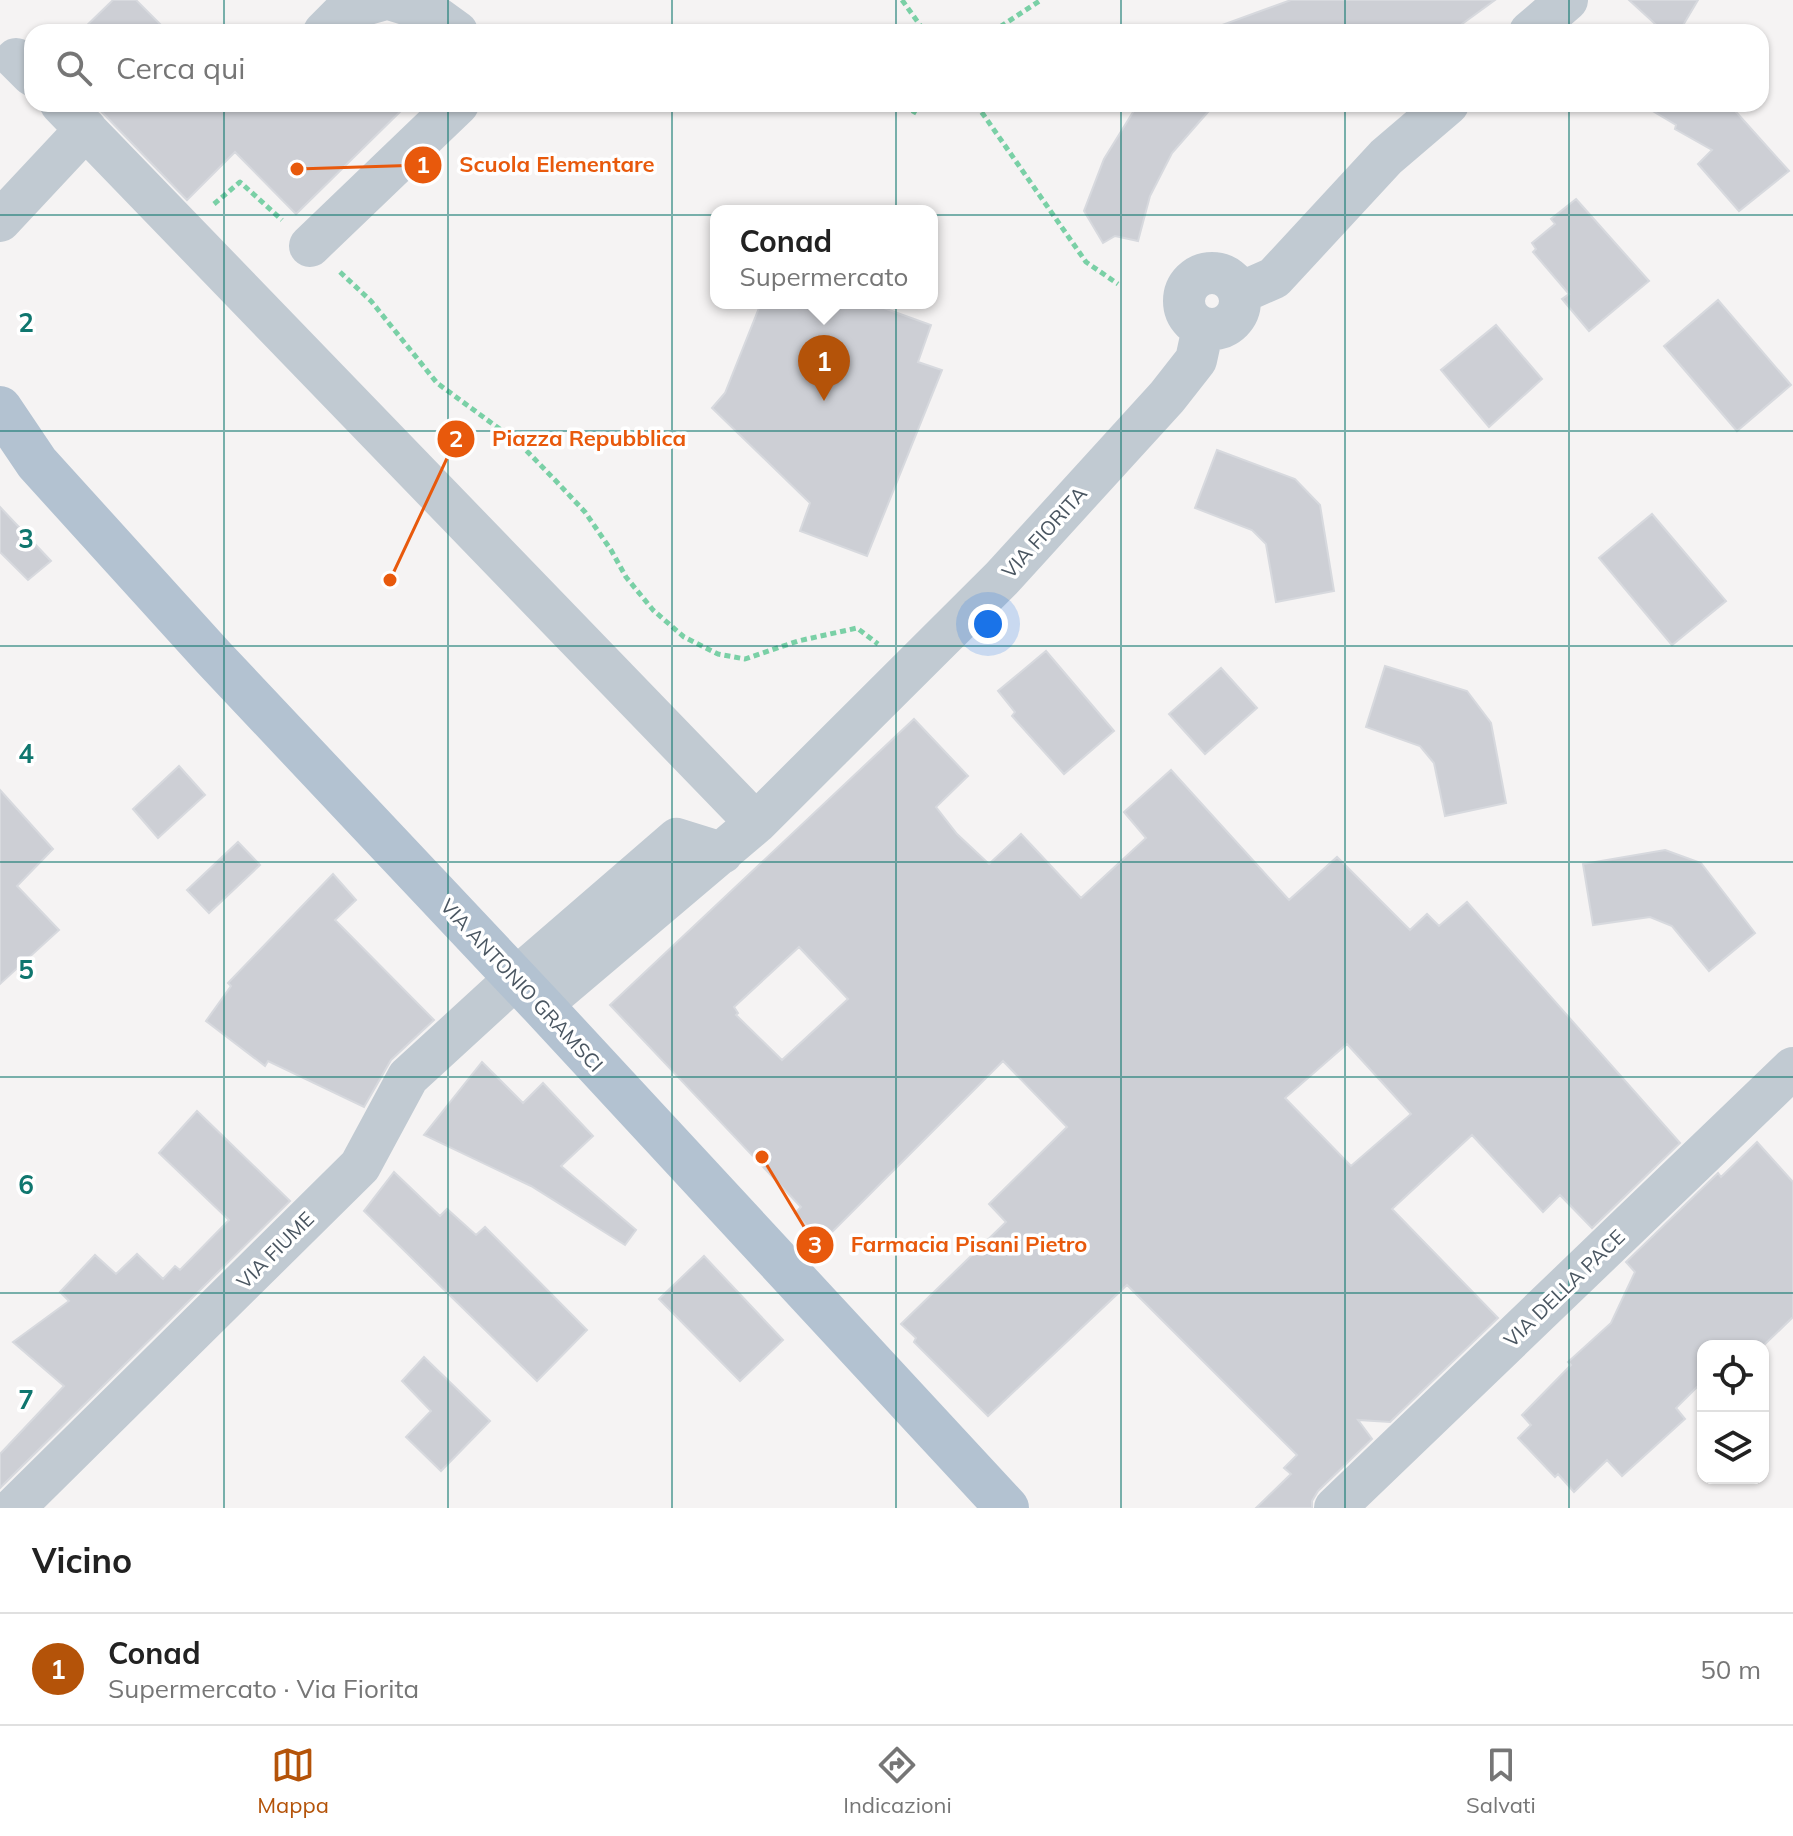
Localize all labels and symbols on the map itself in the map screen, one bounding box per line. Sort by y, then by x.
callout: Scuola Elementare [403,142,671,188]
text: 1 [416,149,430,179]
text: Scuola Elementare [459,150,655,178]
text: 2 [18,306,34,339]
pin: 1 [798,335,850,401]
callout: Piazza Repubblica [436,416,702,462]
text: 2 [449,423,463,453]
text: Piazza Repubblica [492,424,686,452]
street label: VIA FIORITA [996,481,1092,583]
text: 3 [18,522,34,555]
your location [968,604,1008,644]
text: 4 [18,737,34,770]
street label: VIA ANTONIO GRAMSCI [435,893,609,1077]
text: 5 [18,953,34,986]
text: 6 [18,1168,34,1201]
street label: VIA FIUME [231,1206,319,1294]
callout: Farmacia Pisani Pietro [795,1222,1104,1268]
street label: VIA DELLA PACE [1498,1224,1630,1352]
text: 3 [808,1229,822,1259]
text: Farmacia Pisani Pietro [851,1230,1087,1258]
text: 7 [18,1383,34,1416]

